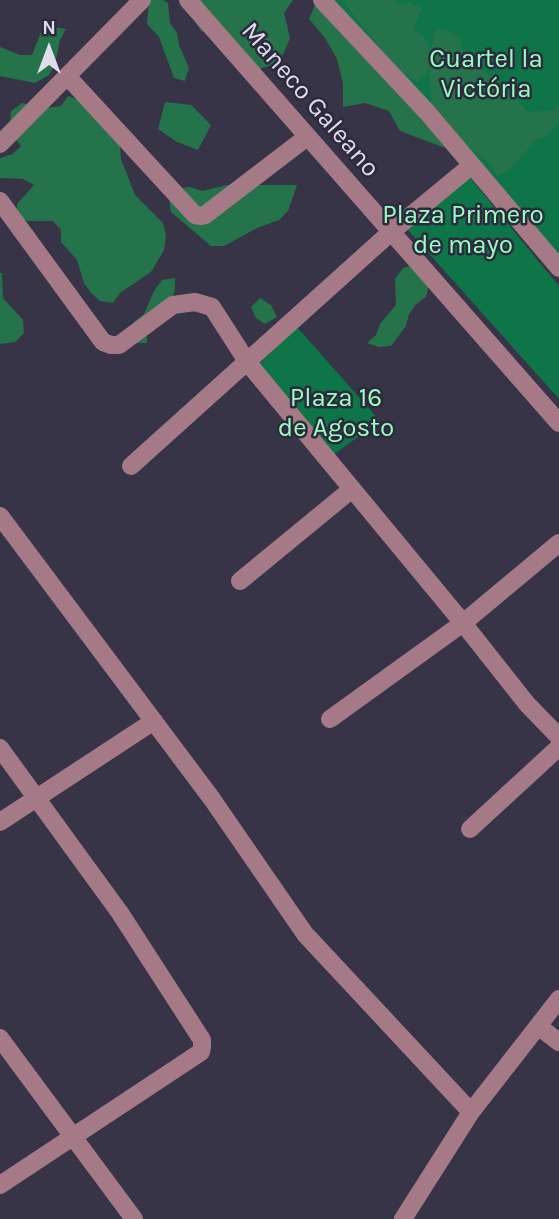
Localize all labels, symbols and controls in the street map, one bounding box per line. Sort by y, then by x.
north arrow [14,14,84,84]
street label: Maneco Galeano [234,16,386,184]
text: N [42,17,56,39]
park label: Cuartel la Victória [429,44,543,106]
park label: Plaza Primero de mayo [382,200,544,262]
park label: Plaza 16 de Agosto [278,383,394,444]

